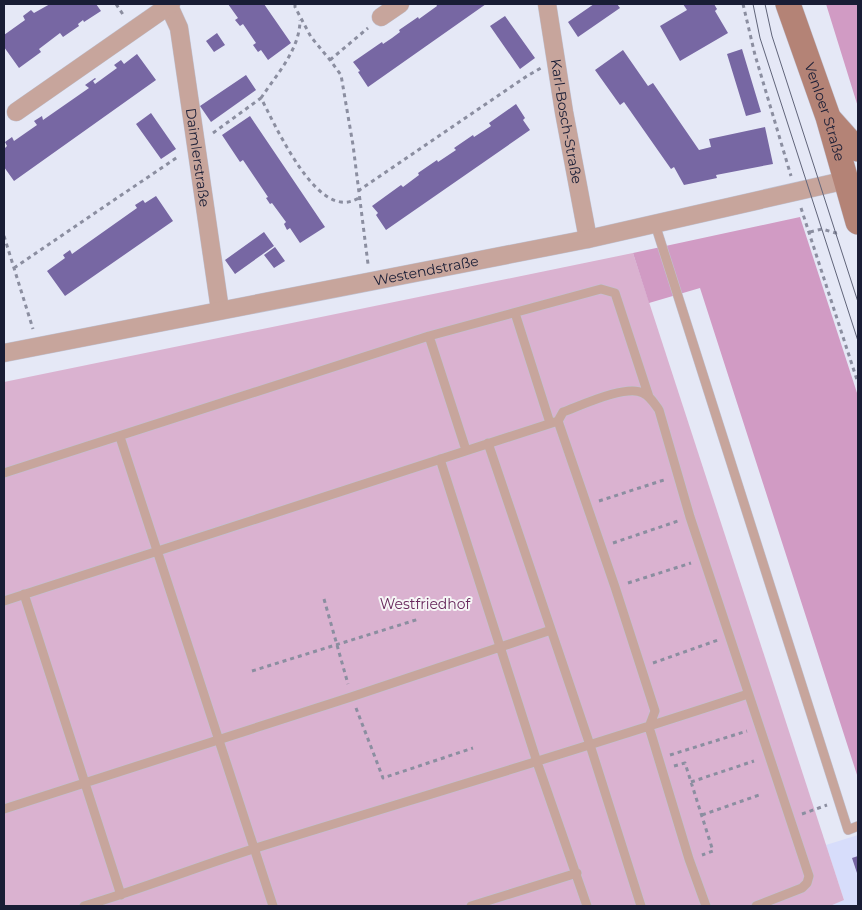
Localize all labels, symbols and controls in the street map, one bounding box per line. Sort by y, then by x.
street label: Karl-Bosch-Straße [547,58,586,185]
street label: Venloer Straße [800,60,849,163]
street label: Daimlerstraße [182,107,214,208]
street label: Westendstraße [372,252,480,290]
park label: Westfriedhof [380,595,472,613]

